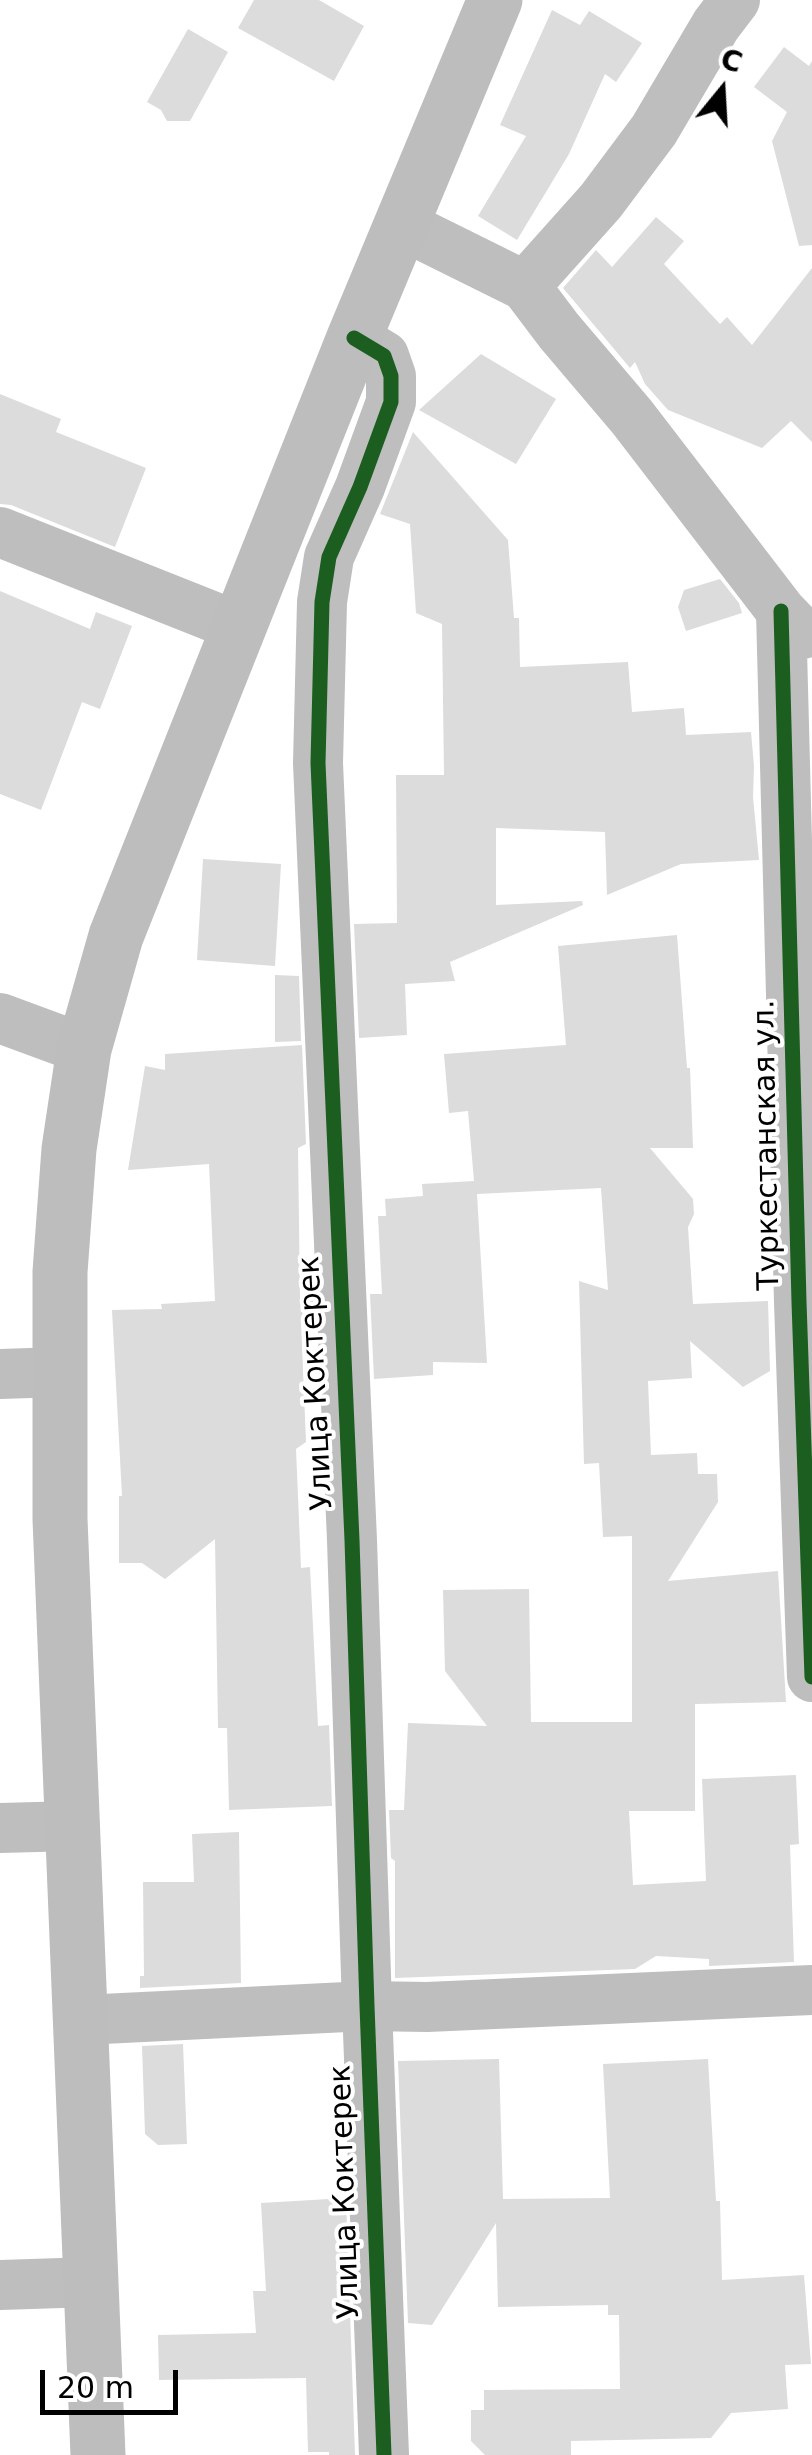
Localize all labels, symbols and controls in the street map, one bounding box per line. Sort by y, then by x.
north arrow [672,40,772,140]
text: С [717,42,746,80]
street label: Туркестанская ул. [747,999,789,1291]
street label: Улица Коктерек [292,1255,342,1511]
street label: Улица Коктерек [324,2064,368,2320]
scale bar [45,2350,182,2412]
text: 20 m [57,2370,134,2405]

